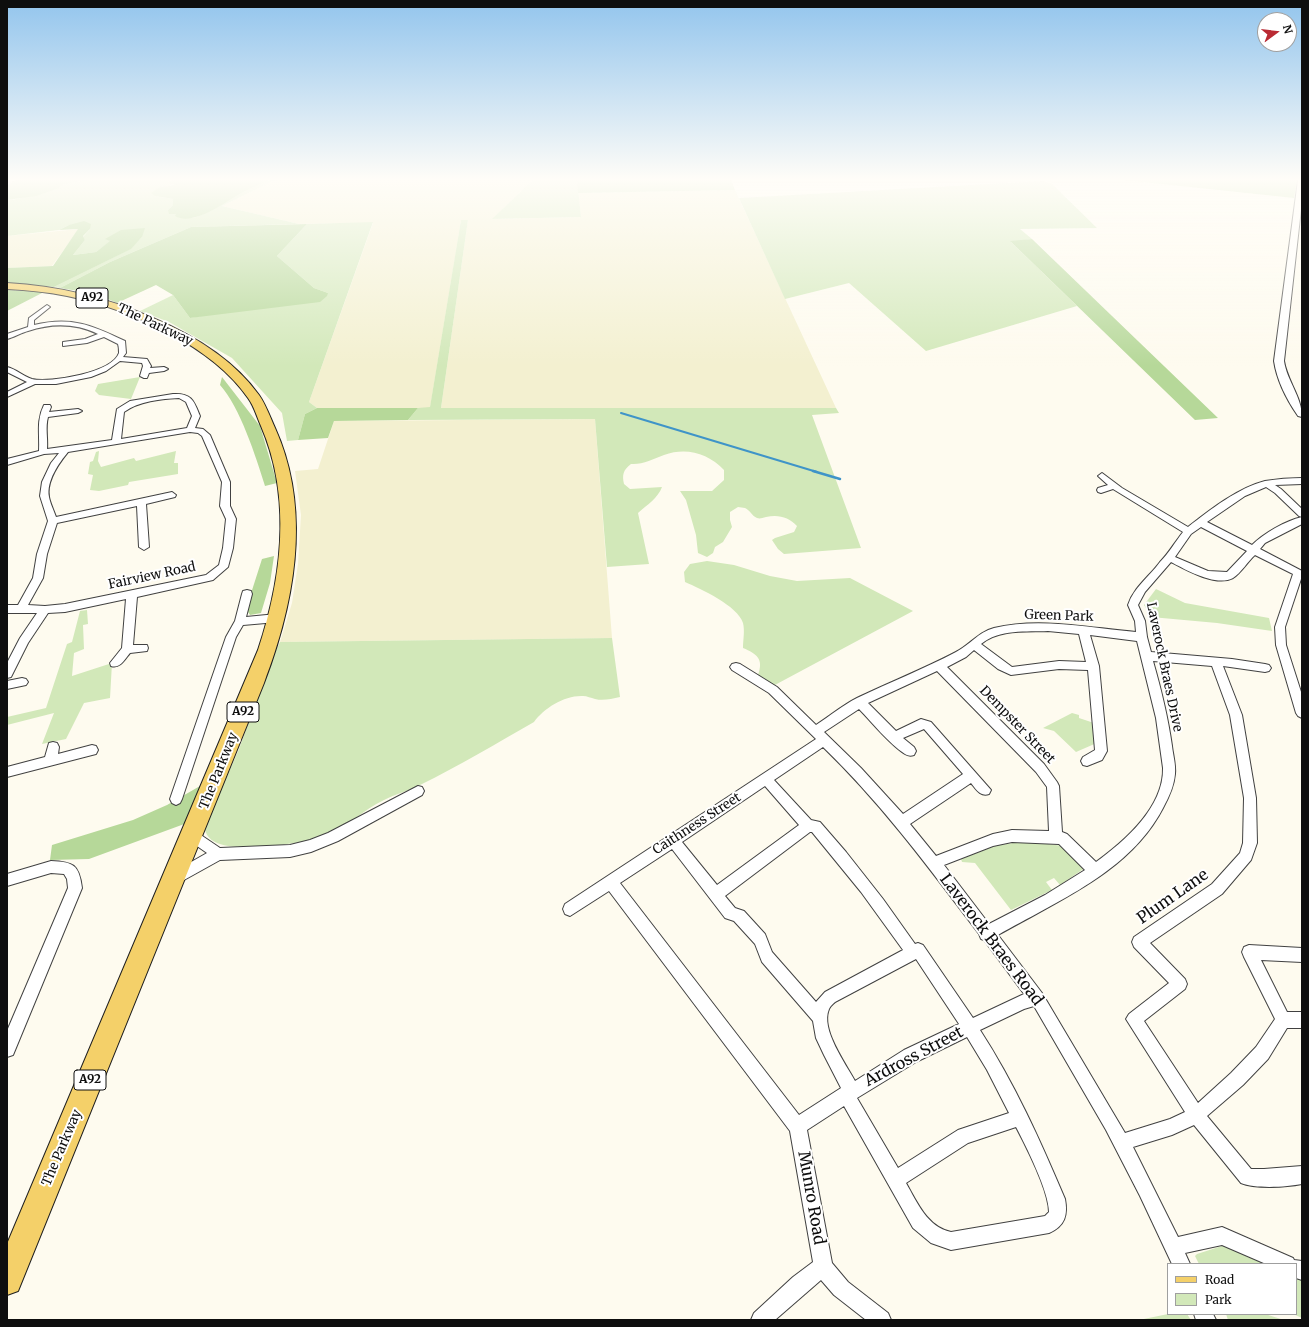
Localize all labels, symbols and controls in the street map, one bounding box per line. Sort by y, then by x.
north arrow [1257,12,1297,52]
text: N [1280,23,1296,35]
road number: A92 [76,288,108,308]
street label: The Parkway [115,301,195,349]
street label: Fairview Road [107,559,197,593]
street label: Laverock Braes Drive [1143,601,1185,733]
street label: Green Park [1024,607,1094,625]
street label: Dempster Street [976,683,1058,767]
road number: A92 [227,702,259,722]
street label: The Parkway [196,730,242,812]
street label: Caithness Street [650,790,744,858]
street label: Plum Lane [1134,865,1212,929]
street label: Laverock Braes Road [935,870,1047,1010]
street label: Ardross Street [861,1023,967,1091]
road number: A92 [74,1070,106,1090]
street label: The Parkway [39,1107,85,1189]
street label: Munro Road [793,1150,829,1246]
legend [1167,1263,1297,1315]
text: Road [1205,1272,1234,1287]
text: Park [1205,1292,1232,1307]

